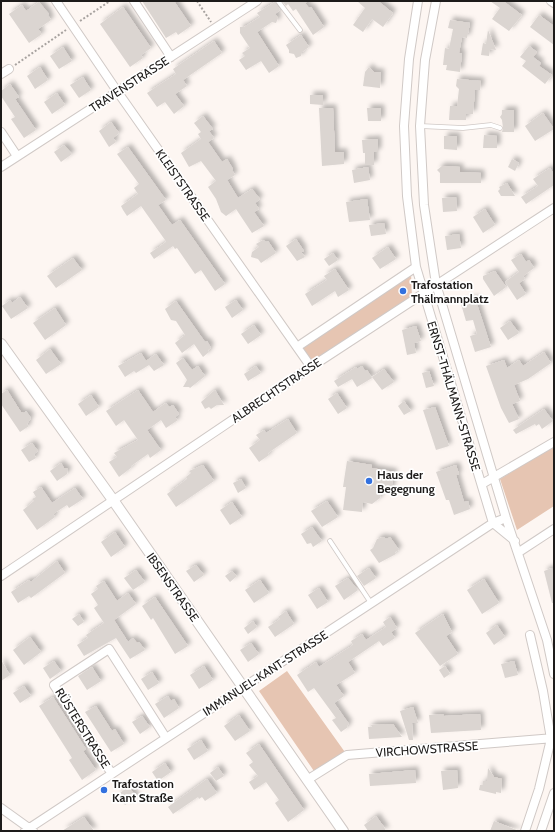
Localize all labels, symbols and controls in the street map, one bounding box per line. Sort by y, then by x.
street label: TRAVENSTRASSE [87,53,172,115]
street label: KLEISTSTRASSE [153,146,214,224]
place label: Trafostation Thälmannplatz [411,277,489,306]
marker: Trafostation Thälmannplatz [398,286,408,296]
street label: ERNST-THÄLMANN-STRASSE [424,319,484,473]
street label: ALBRECHTSTRASSE [228,354,324,426]
place label: Haus der Begegnung [377,467,435,496]
marker: Haus der Begegnung [364,476,374,486]
street label: IBSENSTRASSE [144,550,203,625]
street label: IMMANUEL-KANT-STRASSE [200,627,331,719]
street label: RÜSTERSTRASSE [52,685,114,771]
street label: VIRCHOWSTRASSE [375,738,479,760]
place label: Trafostation Kant Straße [112,776,174,805]
marker: Trafostation Kant Straße [99,785,109,795]

